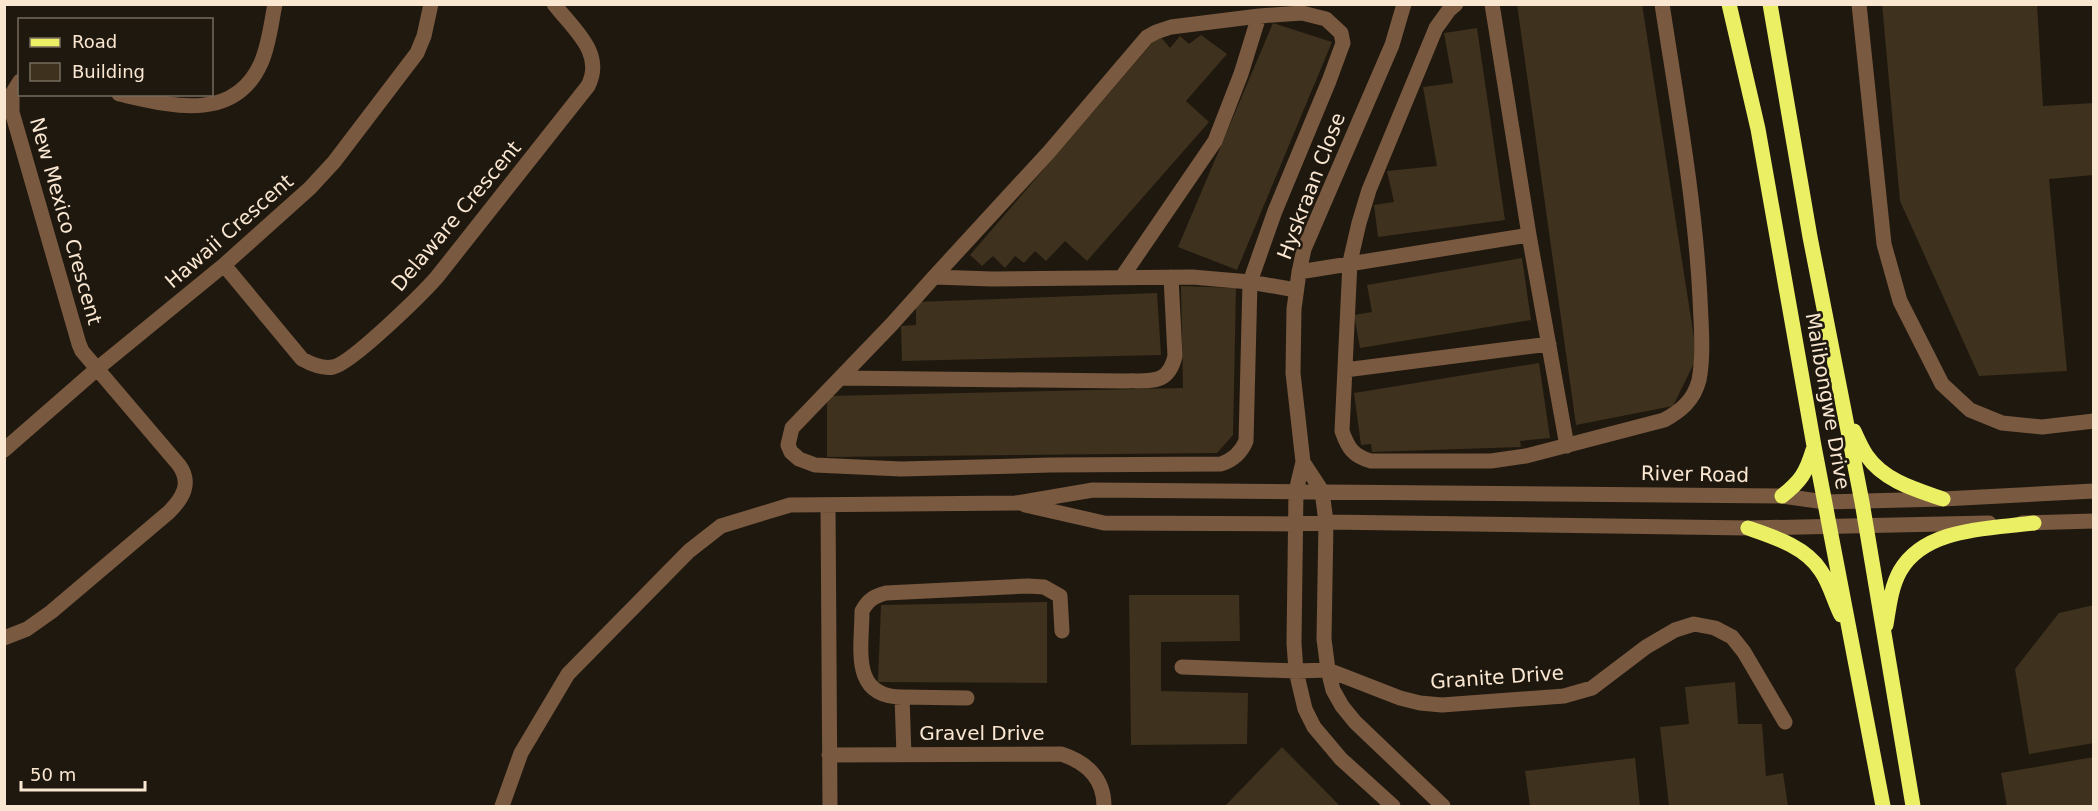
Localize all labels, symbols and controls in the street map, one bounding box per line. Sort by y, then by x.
legend [18,18,213,96]
text: Road [72,31,117,52]
text: Building [72,61,145,82]
street label: Hyskraan Close [1272,109,1350,263]
street label: New Mexico Crescent [25,115,107,328]
street label: Delaware Crescent [386,136,526,296]
street label: Hawaii Crescent [160,169,298,293]
street label: Malibongwe Drive [1801,311,1855,491]
street label: River Road [1641,461,1749,487]
street label: Granite Drive [1429,660,1565,694]
street label: Gravel Drive [919,721,1045,745]
scale bar [21,754,146,792]
text: 50 m [30,764,76,785]

